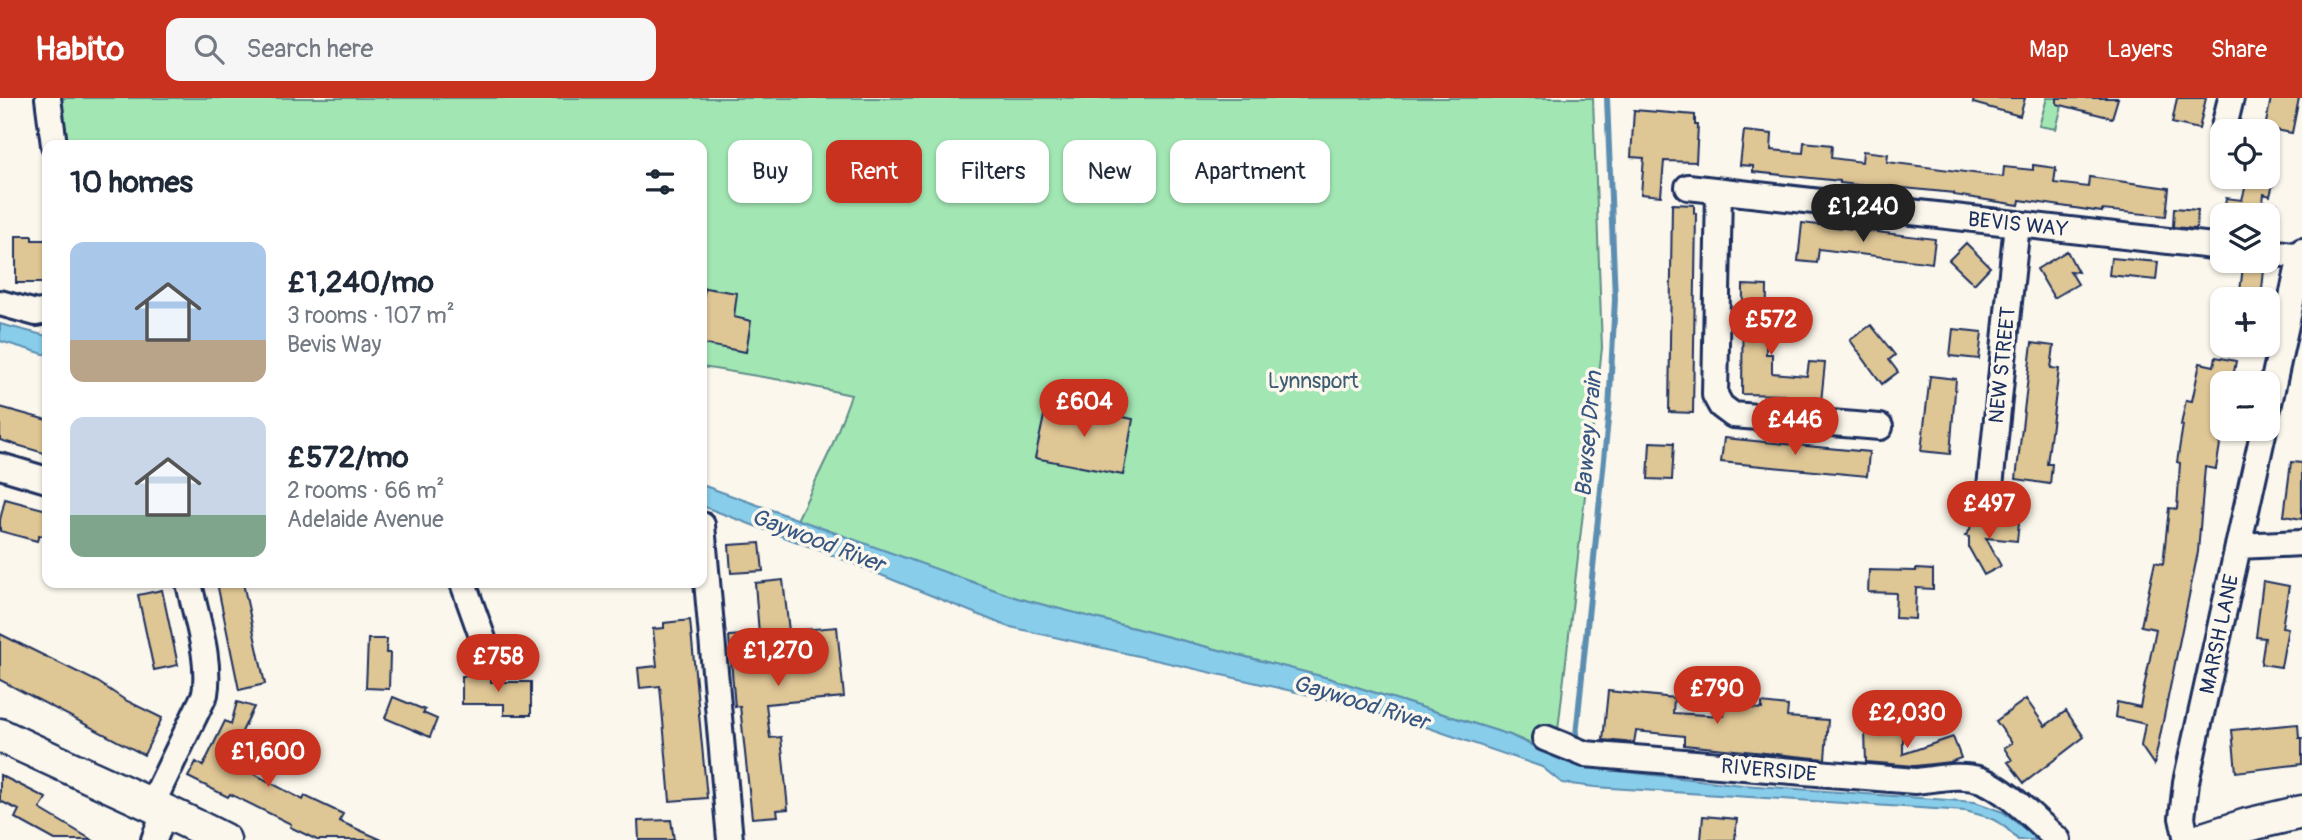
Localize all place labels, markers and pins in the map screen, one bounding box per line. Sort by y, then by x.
pin: £1,240 [1806,184,1920,244]
pin: £572 [1730,298,1812,357]
pin: £604 [1043,380,1125,439]
pin: £446 [1754,398,1836,457]
pin: £497 [1948,482,2030,541]
pin: £1,270 [721,628,835,688]
pin: £758 [457,634,539,694]
pin: £790 [1676,666,1758,726]
pin: £2,030 [1850,690,1964,750]
pin: £1,600 [211,730,325,789]

